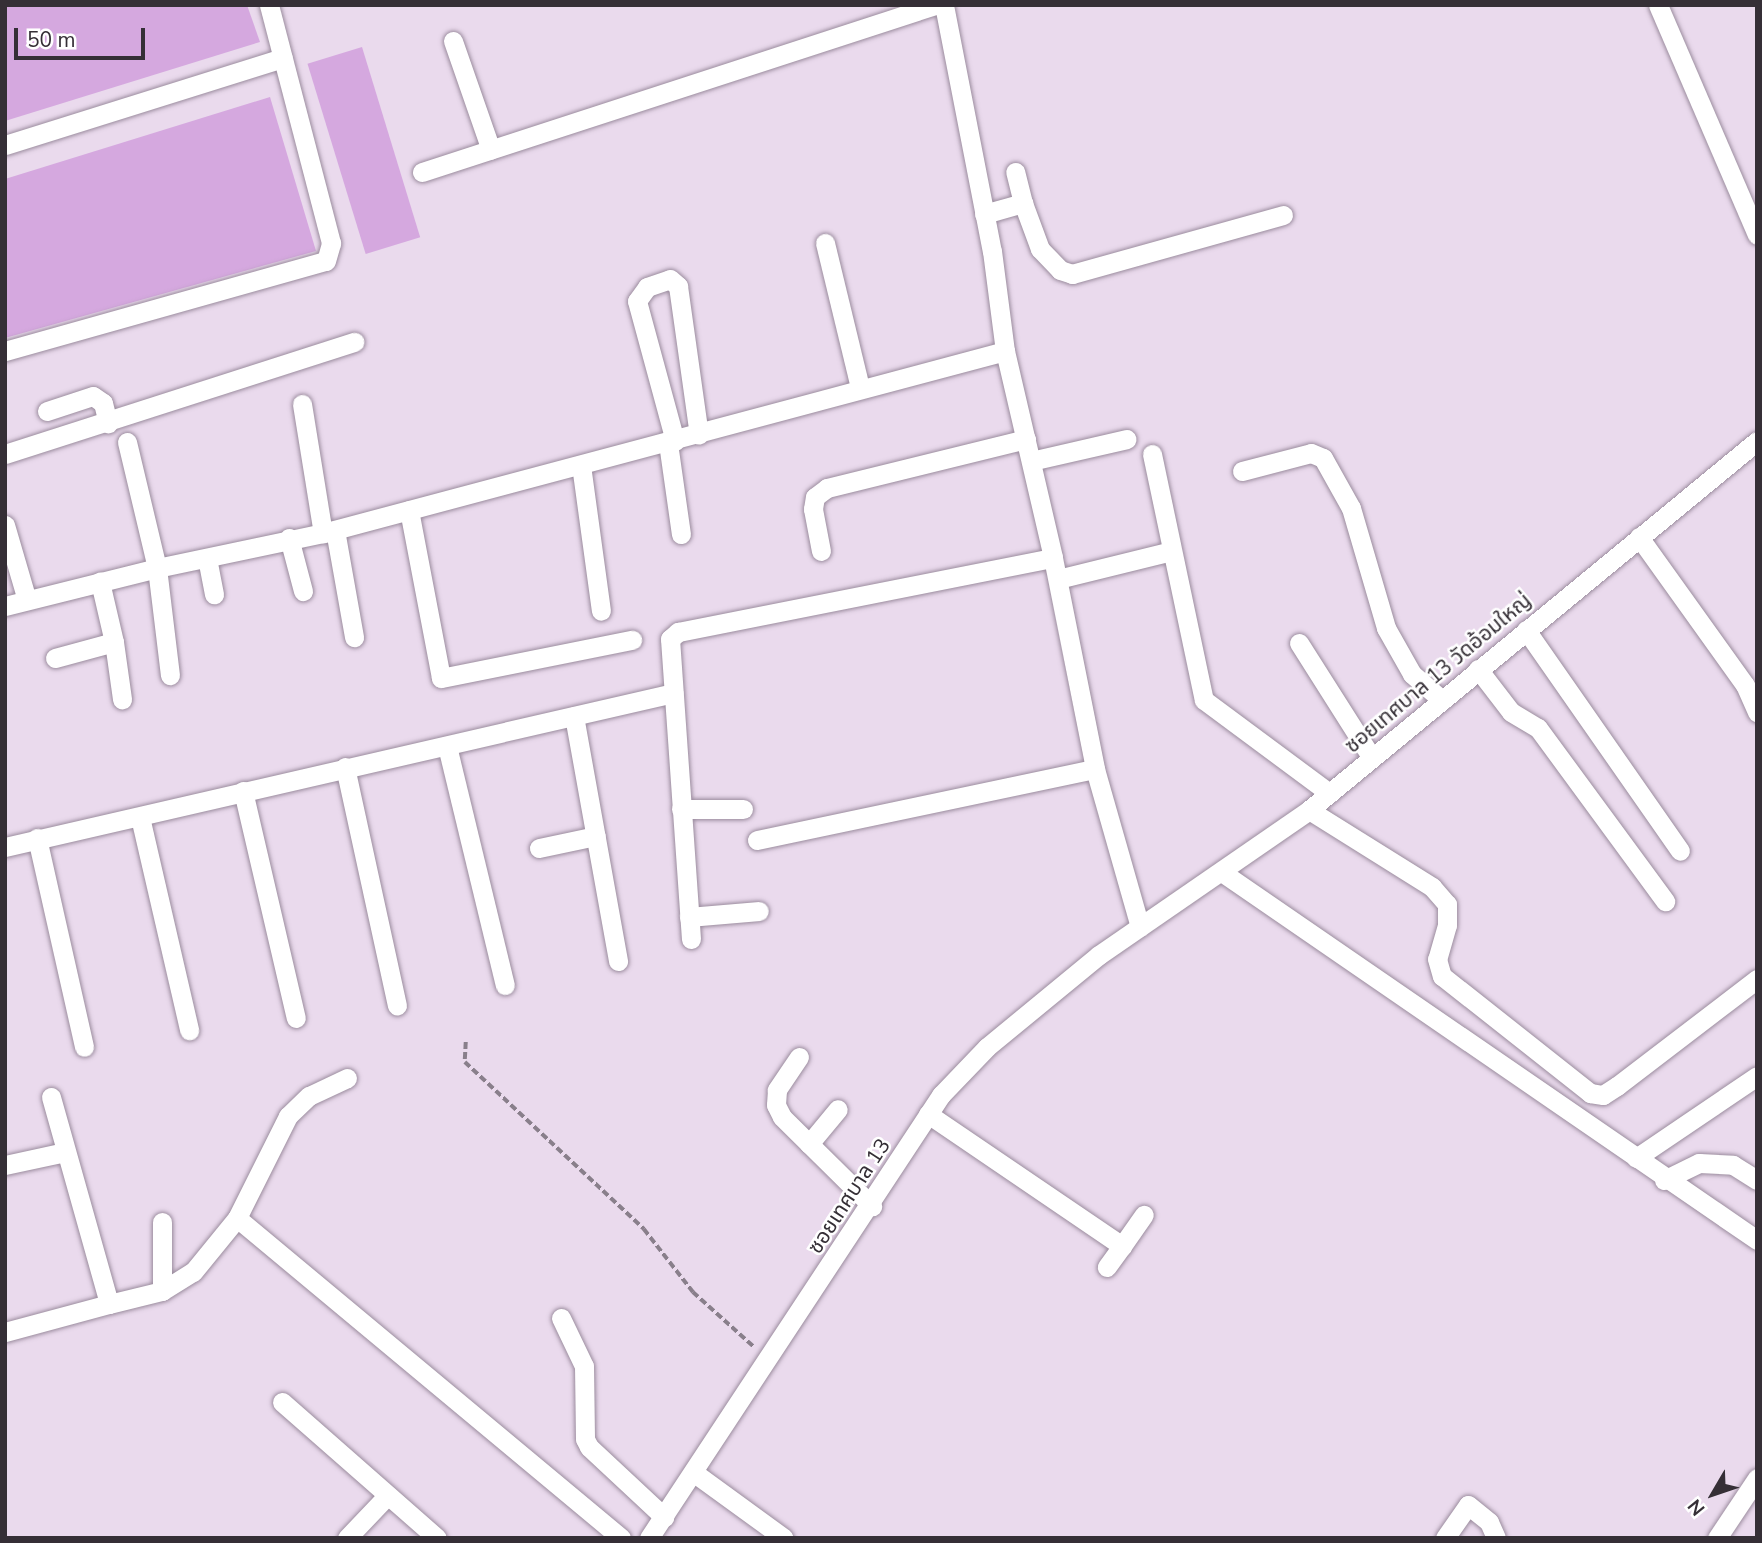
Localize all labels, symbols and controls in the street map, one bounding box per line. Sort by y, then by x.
scale bar [18,14,149,58]
text: 50 m [27,26,76,54]
street label: ซอยเทศบาล 13 วัดอ้อมใหญ่ [1340,588,1536,758]
street label: ซอยเทศบาล 13 [802,1134,896,1258]
north arrow [1678,1459,1748,1529]
text: N [1682,1494,1711,1521]

